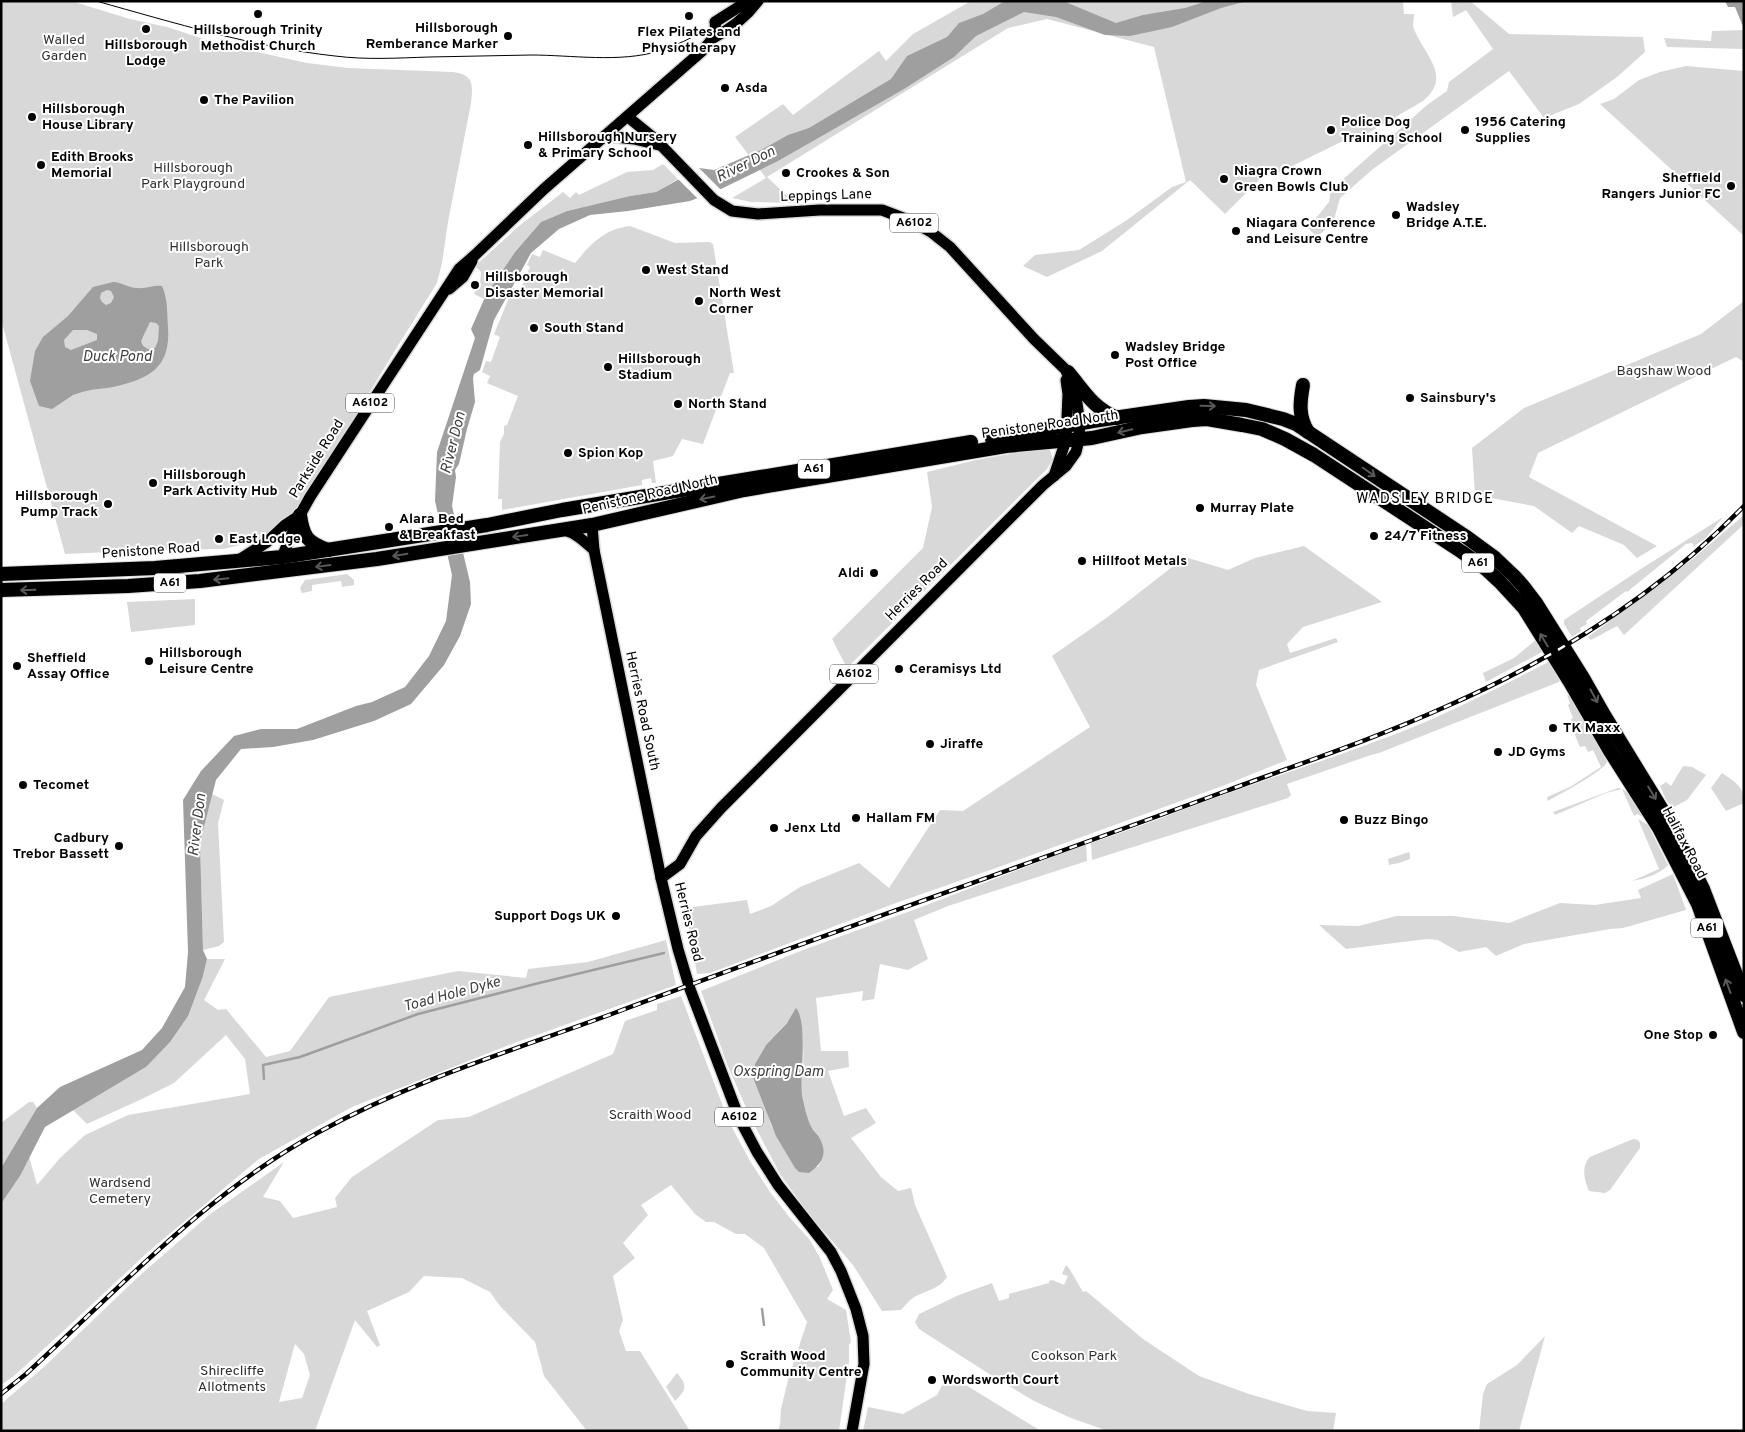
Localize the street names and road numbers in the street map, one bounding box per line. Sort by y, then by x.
street label: Leppings Lane [780,186,872,206]
road number: A6102 [890,214,938,232]
road number: A6102 [346,393,394,412]
street label: Penistone Road North [980,407,1120,443]
street label: Parkside Road [286,416,348,502]
road number: A61 [798,459,830,478]
street label: Penistone Road North [581,471,719,519]
street label: Penistone Road [101,539,201,563]
road number: A61 [1462,554,1494,572]
street label: Herries Road [882,555,952,625]
road number: A61 [154,574,186,592]
street label: Herries Road South [621,650,663,772]
road number: A6102 [830,664,878,684]
street label: Halifax Road [1658,804,1710,882]
street label: Herries Road [670,880,706,964]
road number: A61 [1691,918,1723,938]
road number: A6102 [715,1108,763,1126]

